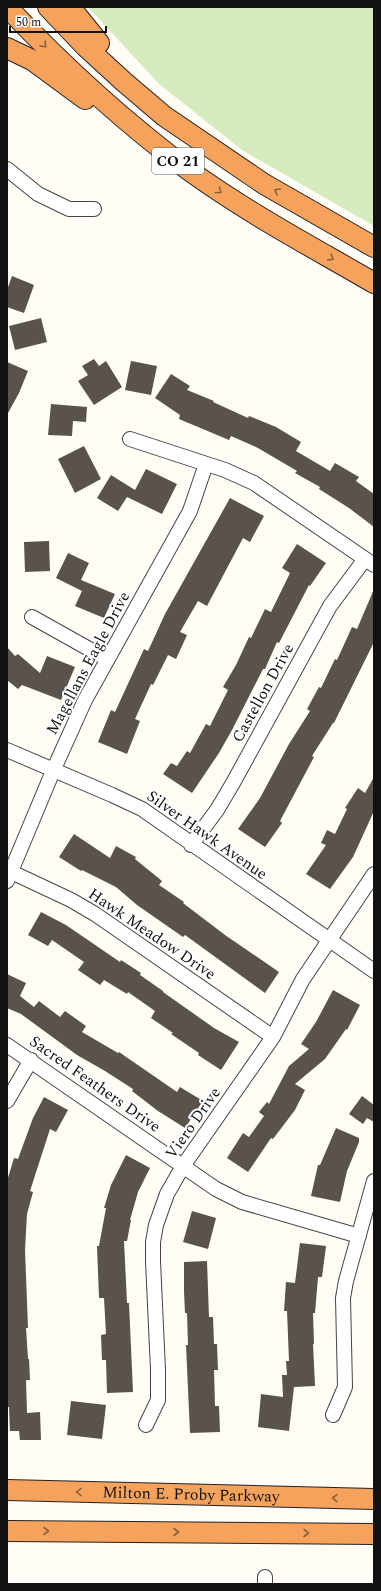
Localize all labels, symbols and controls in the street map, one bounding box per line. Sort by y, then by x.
scale bar [10,8,106,34]
text: 50 m [16,13,41,32]
one-way arrow [39,41,46,48]
road number: CO 21 [152,148,204,174]
one-way arrow [215,186,222,194]
one-way arrow [274,188,281,195]
one-way arrow [327,253,334,260]
street label: Magellans Eagle Drive [40,587,136,739]
street label: Castellon Drive [226,639,300,747]
street label: Silver Hawk Avenue [142,784,272,886]
street label: Hawk Meadow Drive [83,882,221,986]
street label: Sacred Feathers Drive [24,1030,166,1138]
street label: Viero Drive [159,1082,227,1164]
street label: Milton E. Proby Parkway [102,1480,281,1509]
one-way arrow [76,1488,82,1496]
one-way arrow [332,1494,338,1502]
one-way arrow [43,1527,49,1535]
one-way arrow [173,1528,179,1536]
one-way arrow [303,1529,309,1537]

